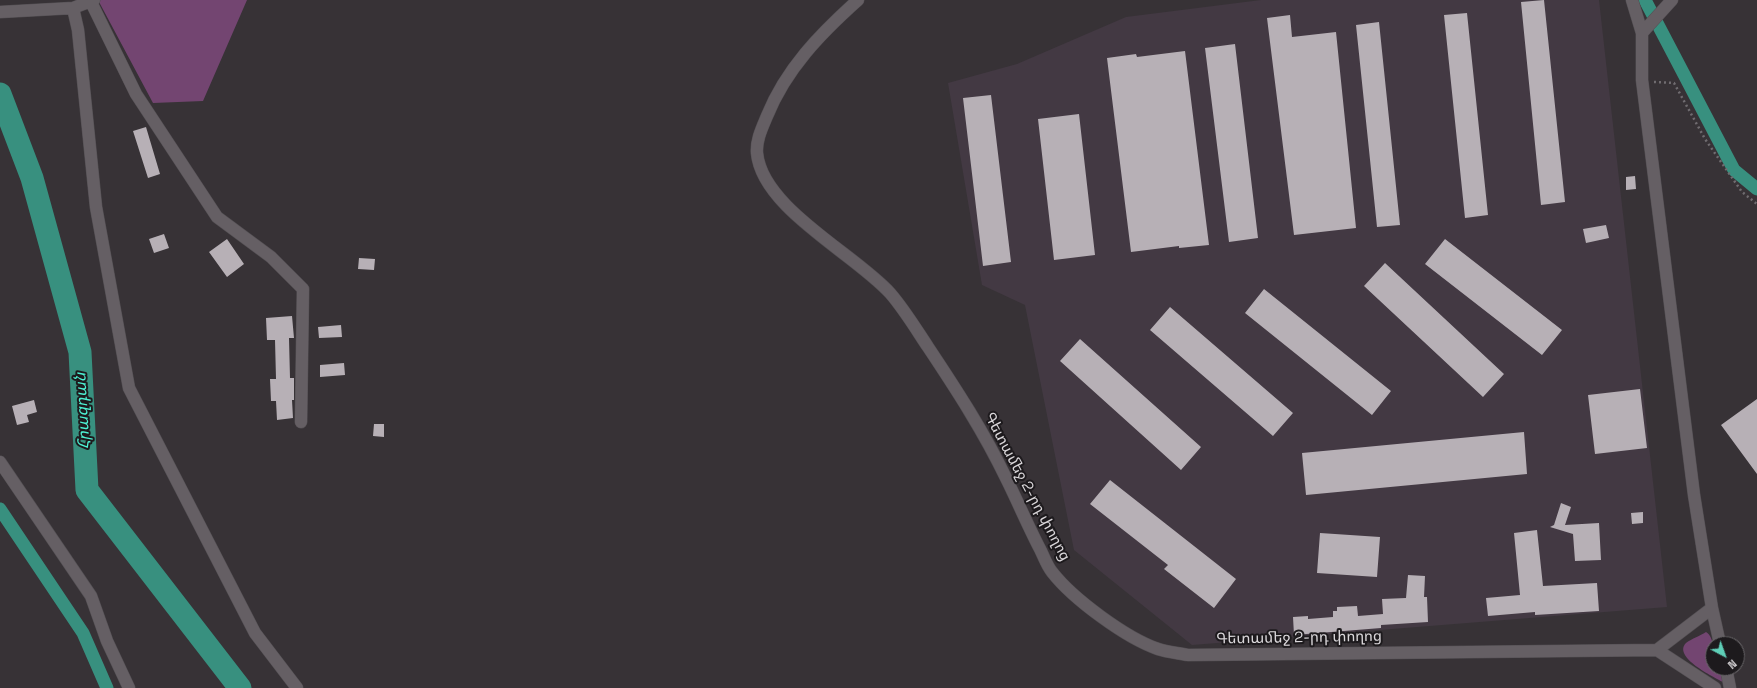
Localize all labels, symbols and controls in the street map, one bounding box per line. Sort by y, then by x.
water label: Հրազդան [71,372,95,450]
street label: Գետամեջ 2-րդ փողոց [980,410,1074,564]
street label: Գետամեջ 2-րդ փողոց [1216,628,1382,648]
north arrow [1705,636,1745,676]
text: N [1725,657,1740,672]

